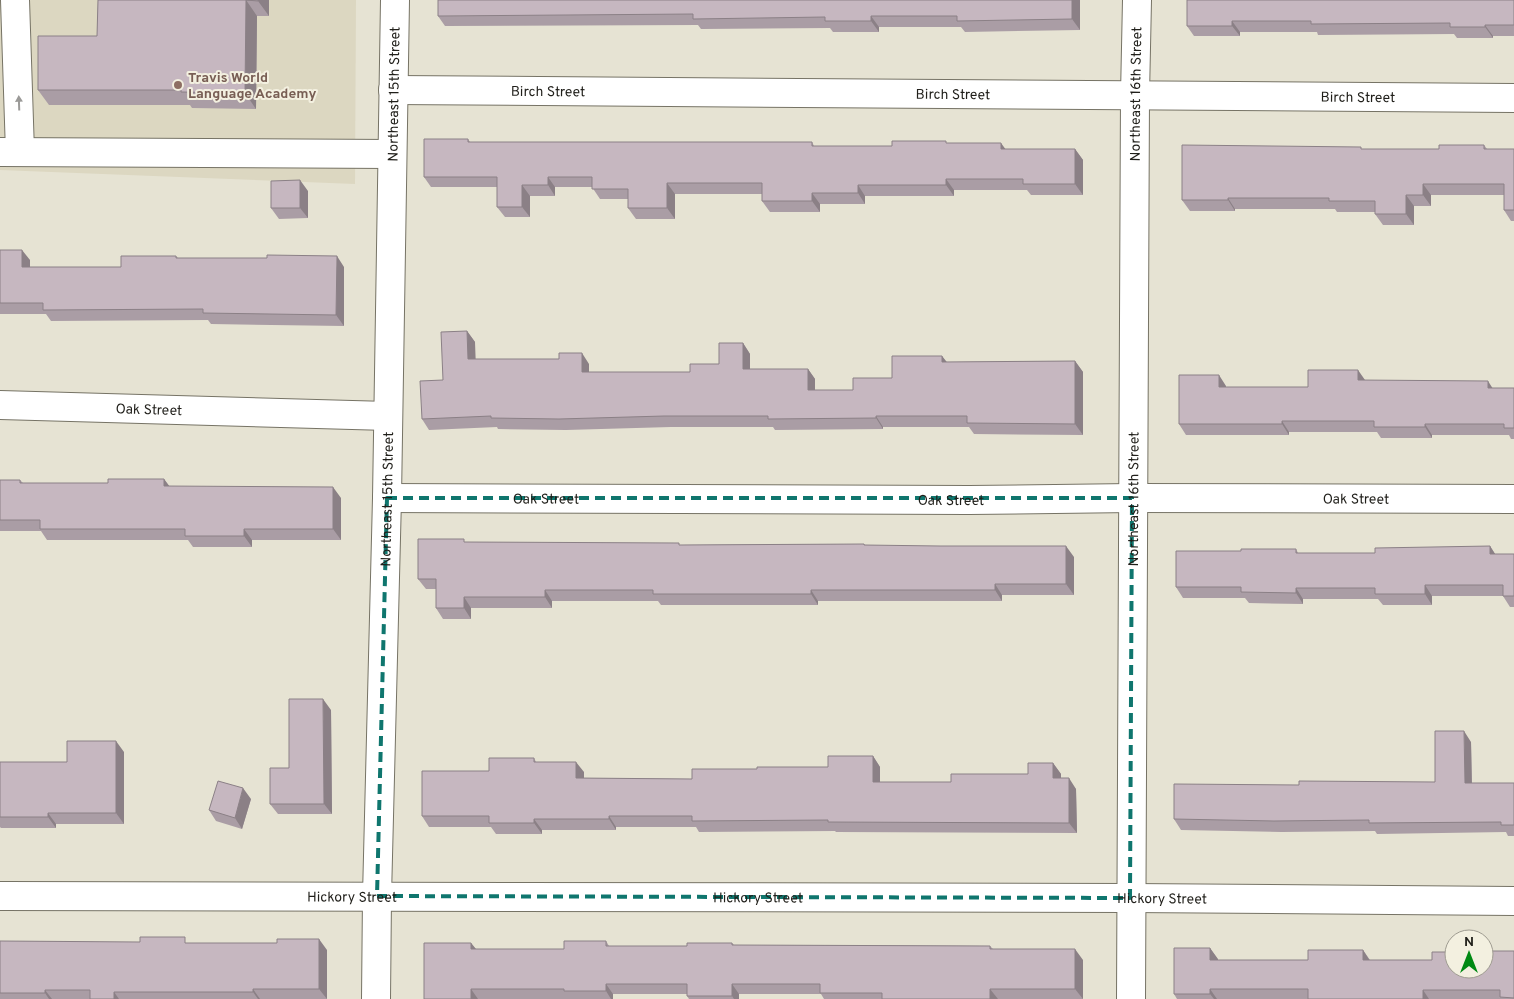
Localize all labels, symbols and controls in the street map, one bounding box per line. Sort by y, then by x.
street label: Northeast 15th Street [385,27,405,162]
street label: Northeast 16th Street [1128,27,1146,161]
place label: Travis World Language Academy [188,70,316,103]
marker: Travis World Language Academy [172,79,184,91]
street label: Birch Street [511,84,585,101]
street label: Birch Street [916,87,990,104]
street label: Birch Street [1321,90,1395,107]
one-way arrow [14,95,22,111]
street label: Oak Street [115,401,182,420]
street label: Northeast 15th Street [378,431,398,567]
street label: Northeast 16th Street [1126,432,1144,566]
street label: Oak Street [513,491,579,509]
street label: Oak Street [1323,491,1389,509]
street label: Oak Street [918,493,984,510]
street label: Hickory Street [307,890,397,907]
street label: Hickory Street [713,890,803,907]
street label: Hickory Street [1117,891,1207,909]
north arrow [1444,929,1494,979]
text: N [1464,934,1474,951]

